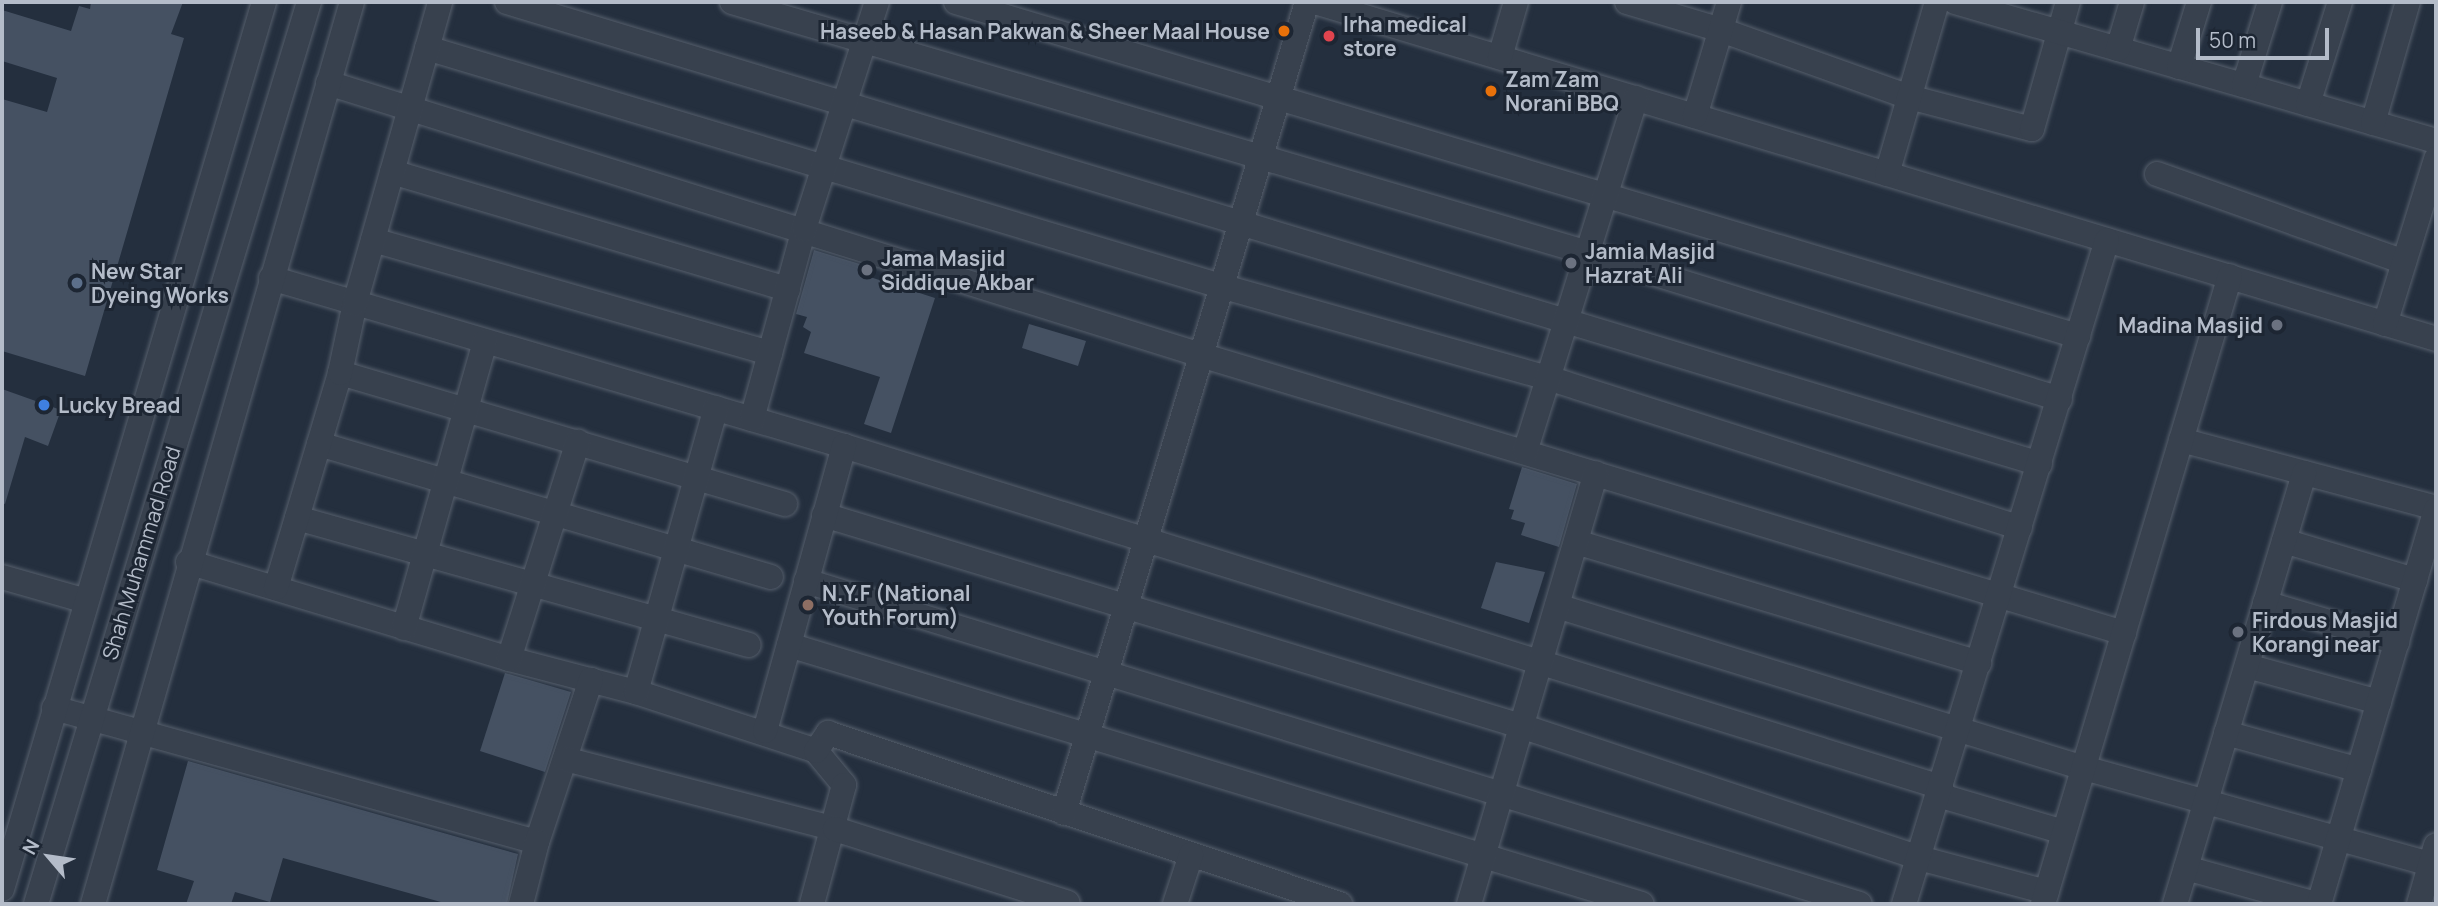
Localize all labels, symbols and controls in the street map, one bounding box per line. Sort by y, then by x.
place label: Irha medical store [1343,11,1467,61]
scale bar [2200,14,2333,58]
place label: Haseeb & Hasan Pakwan & Sheer Maal House [820,18,1270,44]
marker: Haseeb & Hasan Pakwan & Sheer Maal House [1276,23,1292,39]
text: 50 m [2209,26,2256,54]
marker: Irha medical store [1321,28,1337,44]
place label: Zam Zam Norani BBQ [1505,66,1619,116]
marker: Zam Zam Norani BBQ [1483,83,1499,99]
place label: Jamia Masjid Hazrat Ali [1585,238,1715,288]
place label: Jama Masjid Siddique Akbar [881,245,1034,295]
marker: Jamia Masjid Hazrat Ali [1563,255,1579,271]
place label: New Star Dyeing Works [91,258,229,308]
marker: Jama Masjid Siddique Akbar [859,262,875,278]
marker: New Star Dyeing Works [69,275,85,291]
place label: Madina Masjid [2118,312,2263,338]
marker: Madina Masjid [2269,317,2285,333]
place label: Lucky Bread [58,392,181,418]
marker: Lucky Bread [36,397,52,413]
street label: Shah Muhammad Road [97,443,185,663]
place label: N.Y.F (National Youth Forum) [822,580,971,630]
marker: N.Y.F (National Youth Forum) [800,597,816,613]
place label: Firdous Masjid Korangi near [2252,607,2398,657]
marker: Firdous Masjid Korangi near [2230,624,2246,640]
north arrow [14,822,84,892]
text: N [16,835,45,859]

